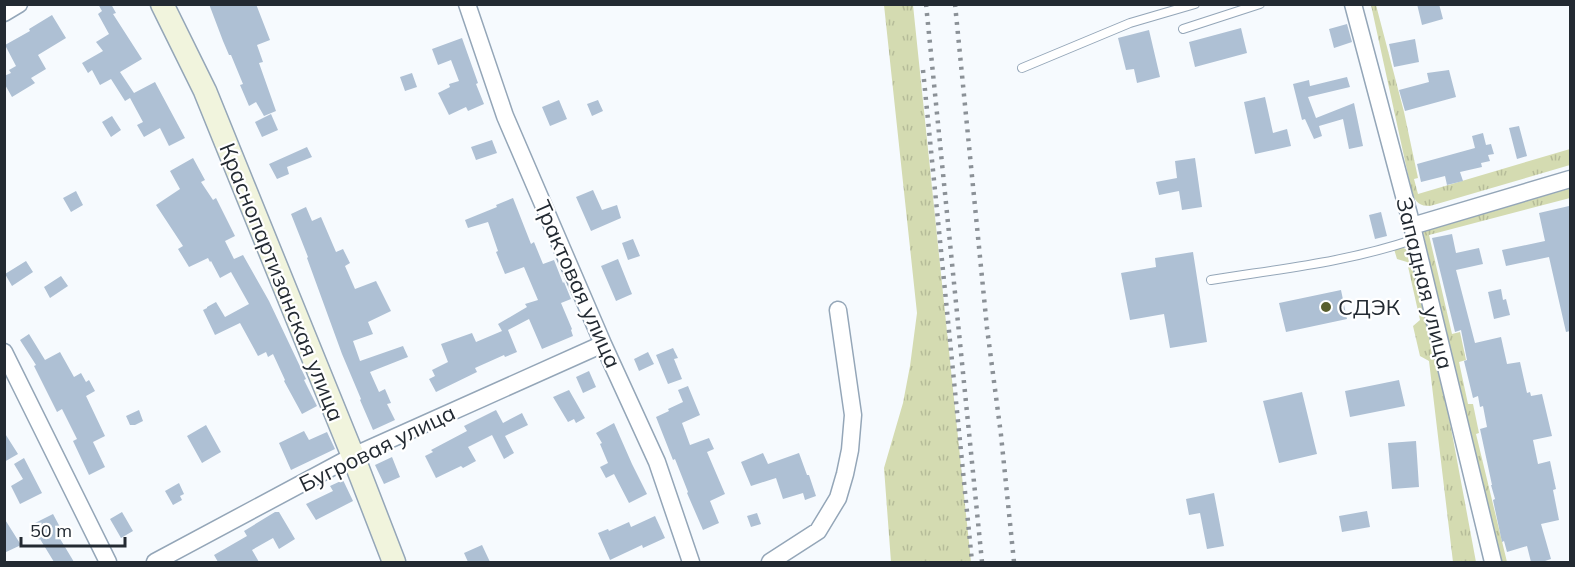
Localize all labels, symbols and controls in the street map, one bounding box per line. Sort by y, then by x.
street label: Краснопартизанская улица [213,139,351,425]
street label: Западная улица [1390,194,1460,372]
street label: Трактовая улица [528,196,628,372]
place label: СДЭК [1338,293,1401,321]
marker: СДЭК [1319,300,1333,314]
street label: Бугровая улица [294,398,460,498]
scale bar [21,510,124,548]
text: 50 m [30,519,72,542]

